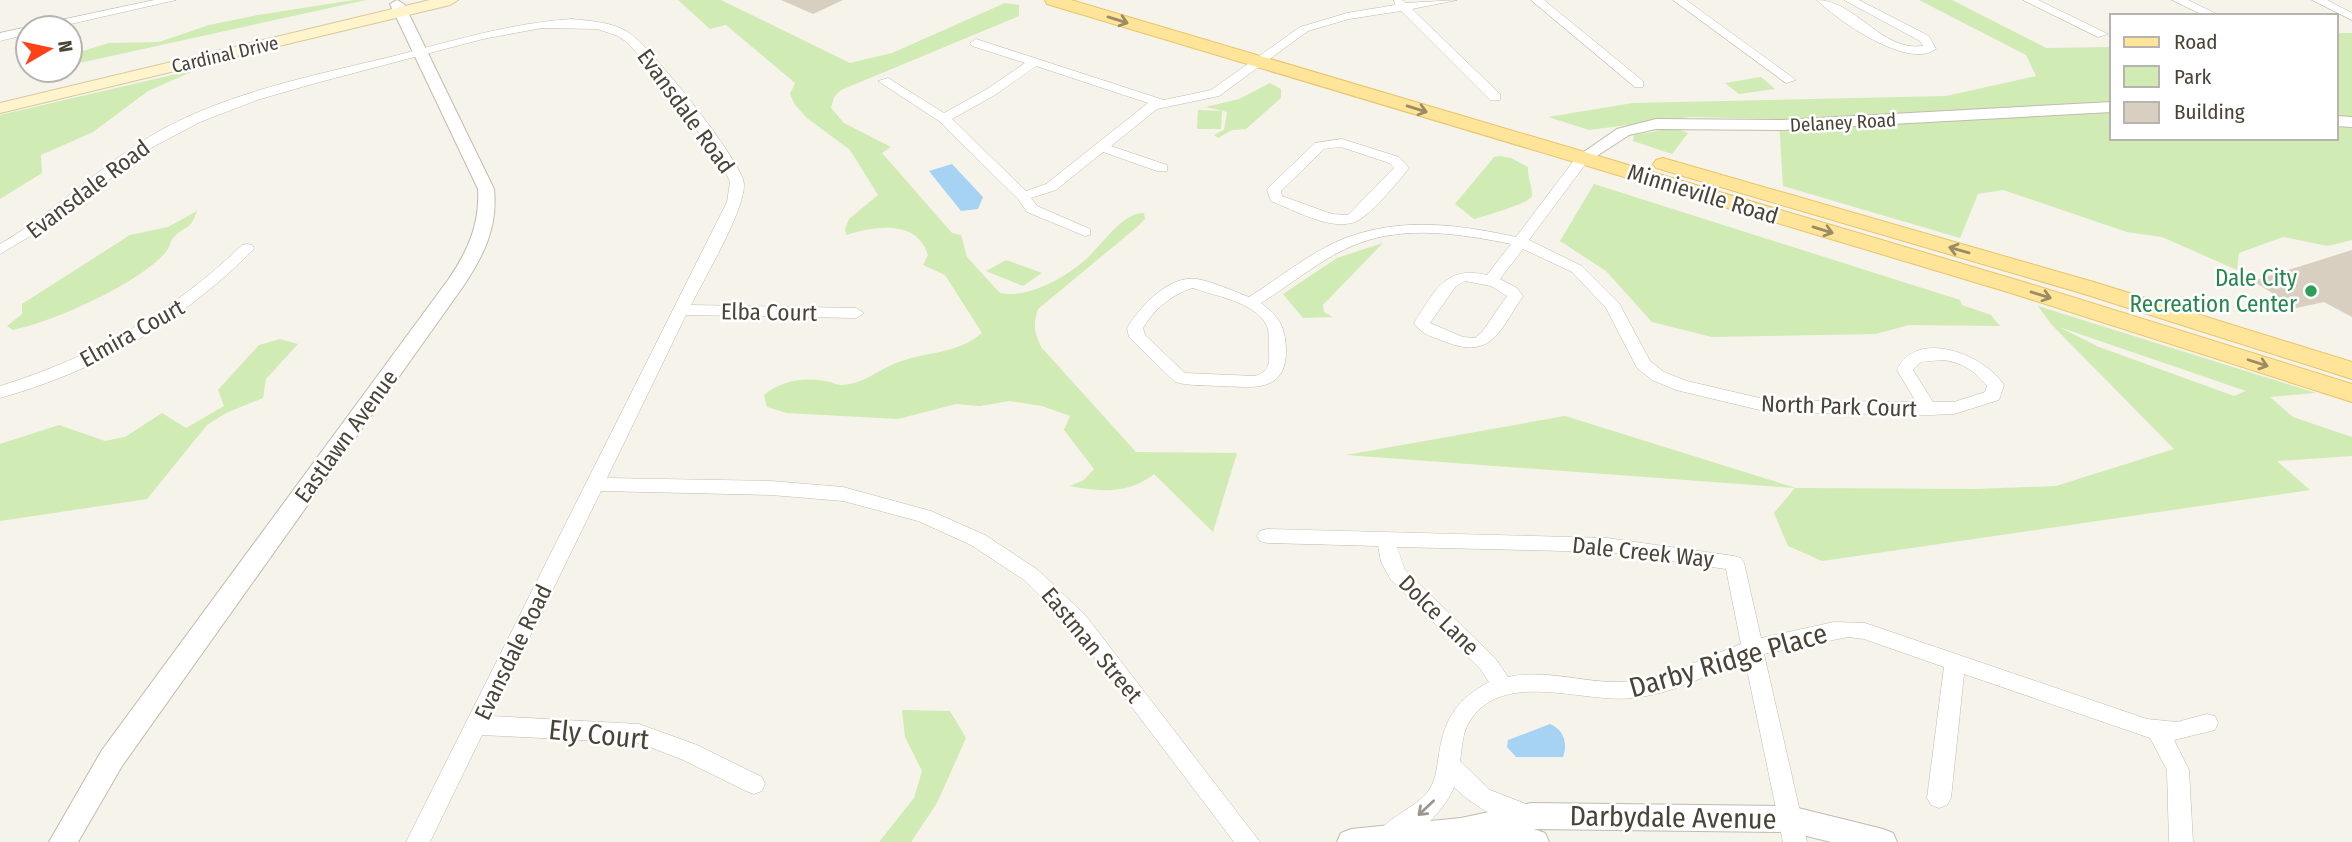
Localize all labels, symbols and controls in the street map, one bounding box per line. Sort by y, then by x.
north arrow [14,14,84,84]
one-way arrow [1107,14,1129,27]
legend [2110,14,2338,140]
text: Road [2174,29,2218,55]
street label: Cardinal Drive [170,31,281,78]
text: N [53,39,78,54]
street label: Evansdale Road [631,43,741,179]
text: Park [2174,64,2212,90]
text: Building [2174,99,2245,125]
one-way arrow [1406,103,1428,116]
street label: Delaney Road [1789,108,1897,137]
street label: Evansdale Road [21,134,155,244]
street label: Minnieville Road [1624,158,1782,230]
one-way arrow [1811,224,1833,237]
one-way arrow [1948,242,1970,255]
place label: Dale City Recreation Center [2130,264,2298,318]
marker: Dale City Recreation Center [2303,283,2319,299]
one-way arrow [2029,289,2051,302]
street label: Elmira Court [75,293,190,373]
street label: Elba Court [721,297,818,327]
one-way arrow [2246,357,2268,370]
street label: Eastlawn Avenue [288,364,404,508]
street label: North Park Court [1760,389,1918,423]
street label: Dale Creek Way [1571,531,1716,573]
street label: Dolce Lane [1393,569,1485,661]
street label: Evansdale Road [468,580,558,724]
street label: Eastman Street [1036,582,1149,709]
street label: Darby Ridge Place [1625,616,1831,705]
street label: Ely Court [547,713,652,756]
one-way arrow [1418,799,1435,816]
street label: Darbydale Avenue [1569,799,1777,836]

